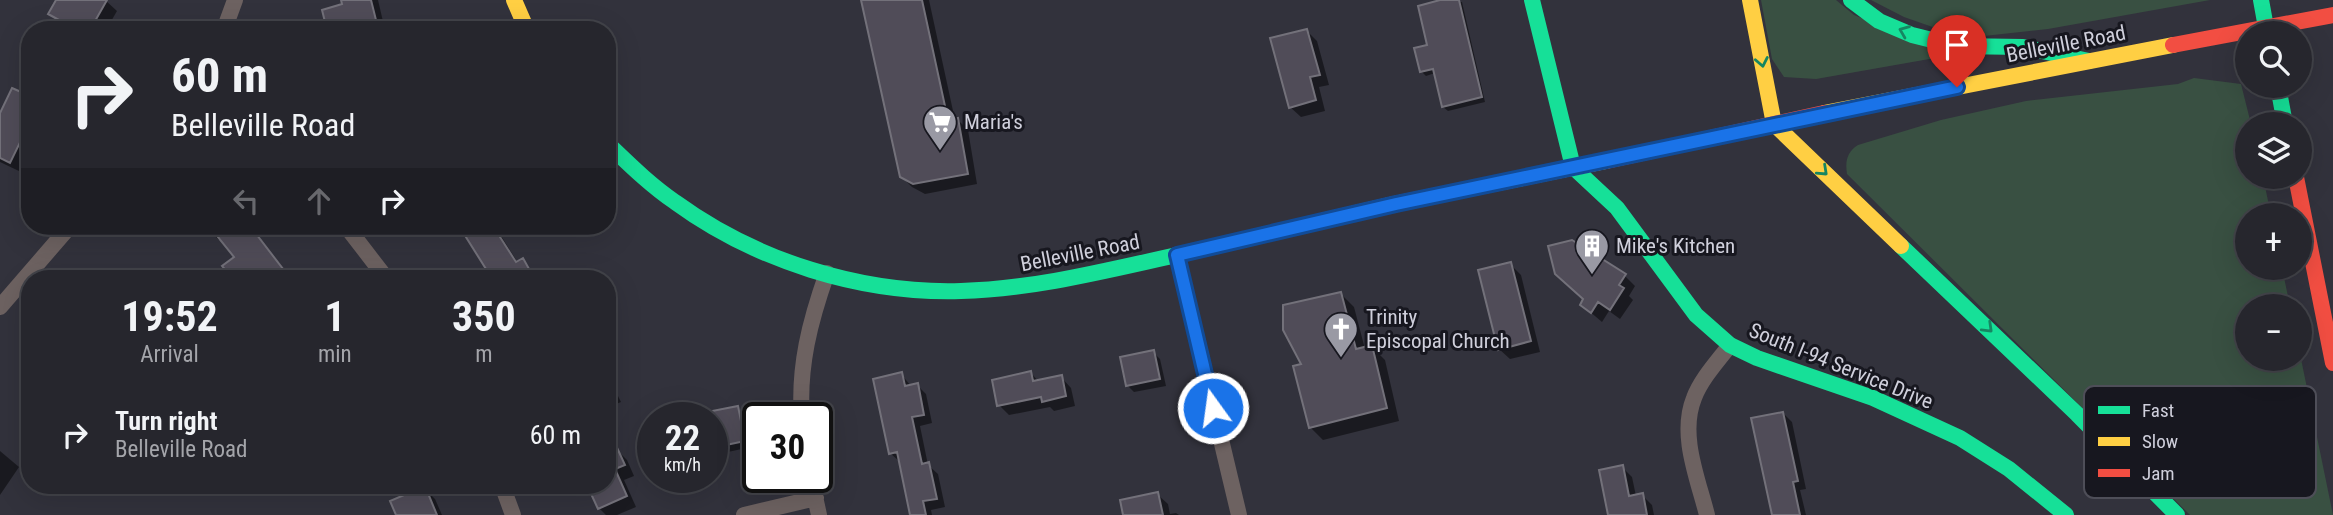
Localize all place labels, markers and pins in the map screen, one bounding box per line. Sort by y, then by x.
pin [1927,15,1987,87]
supermarket icon: Maria's [921,103,959,152]
place label: Maria's [964,110,1023,134]
building icon: Mike's Kitchen [1573,227,1611,276]
place label: Mike's Kitchen [1616,234,1735,258]
place label: Trinity Episcopal Church [1366,305,1510,353]
church icon: Trinity Episcopal Church [1322,310,1360,359]

